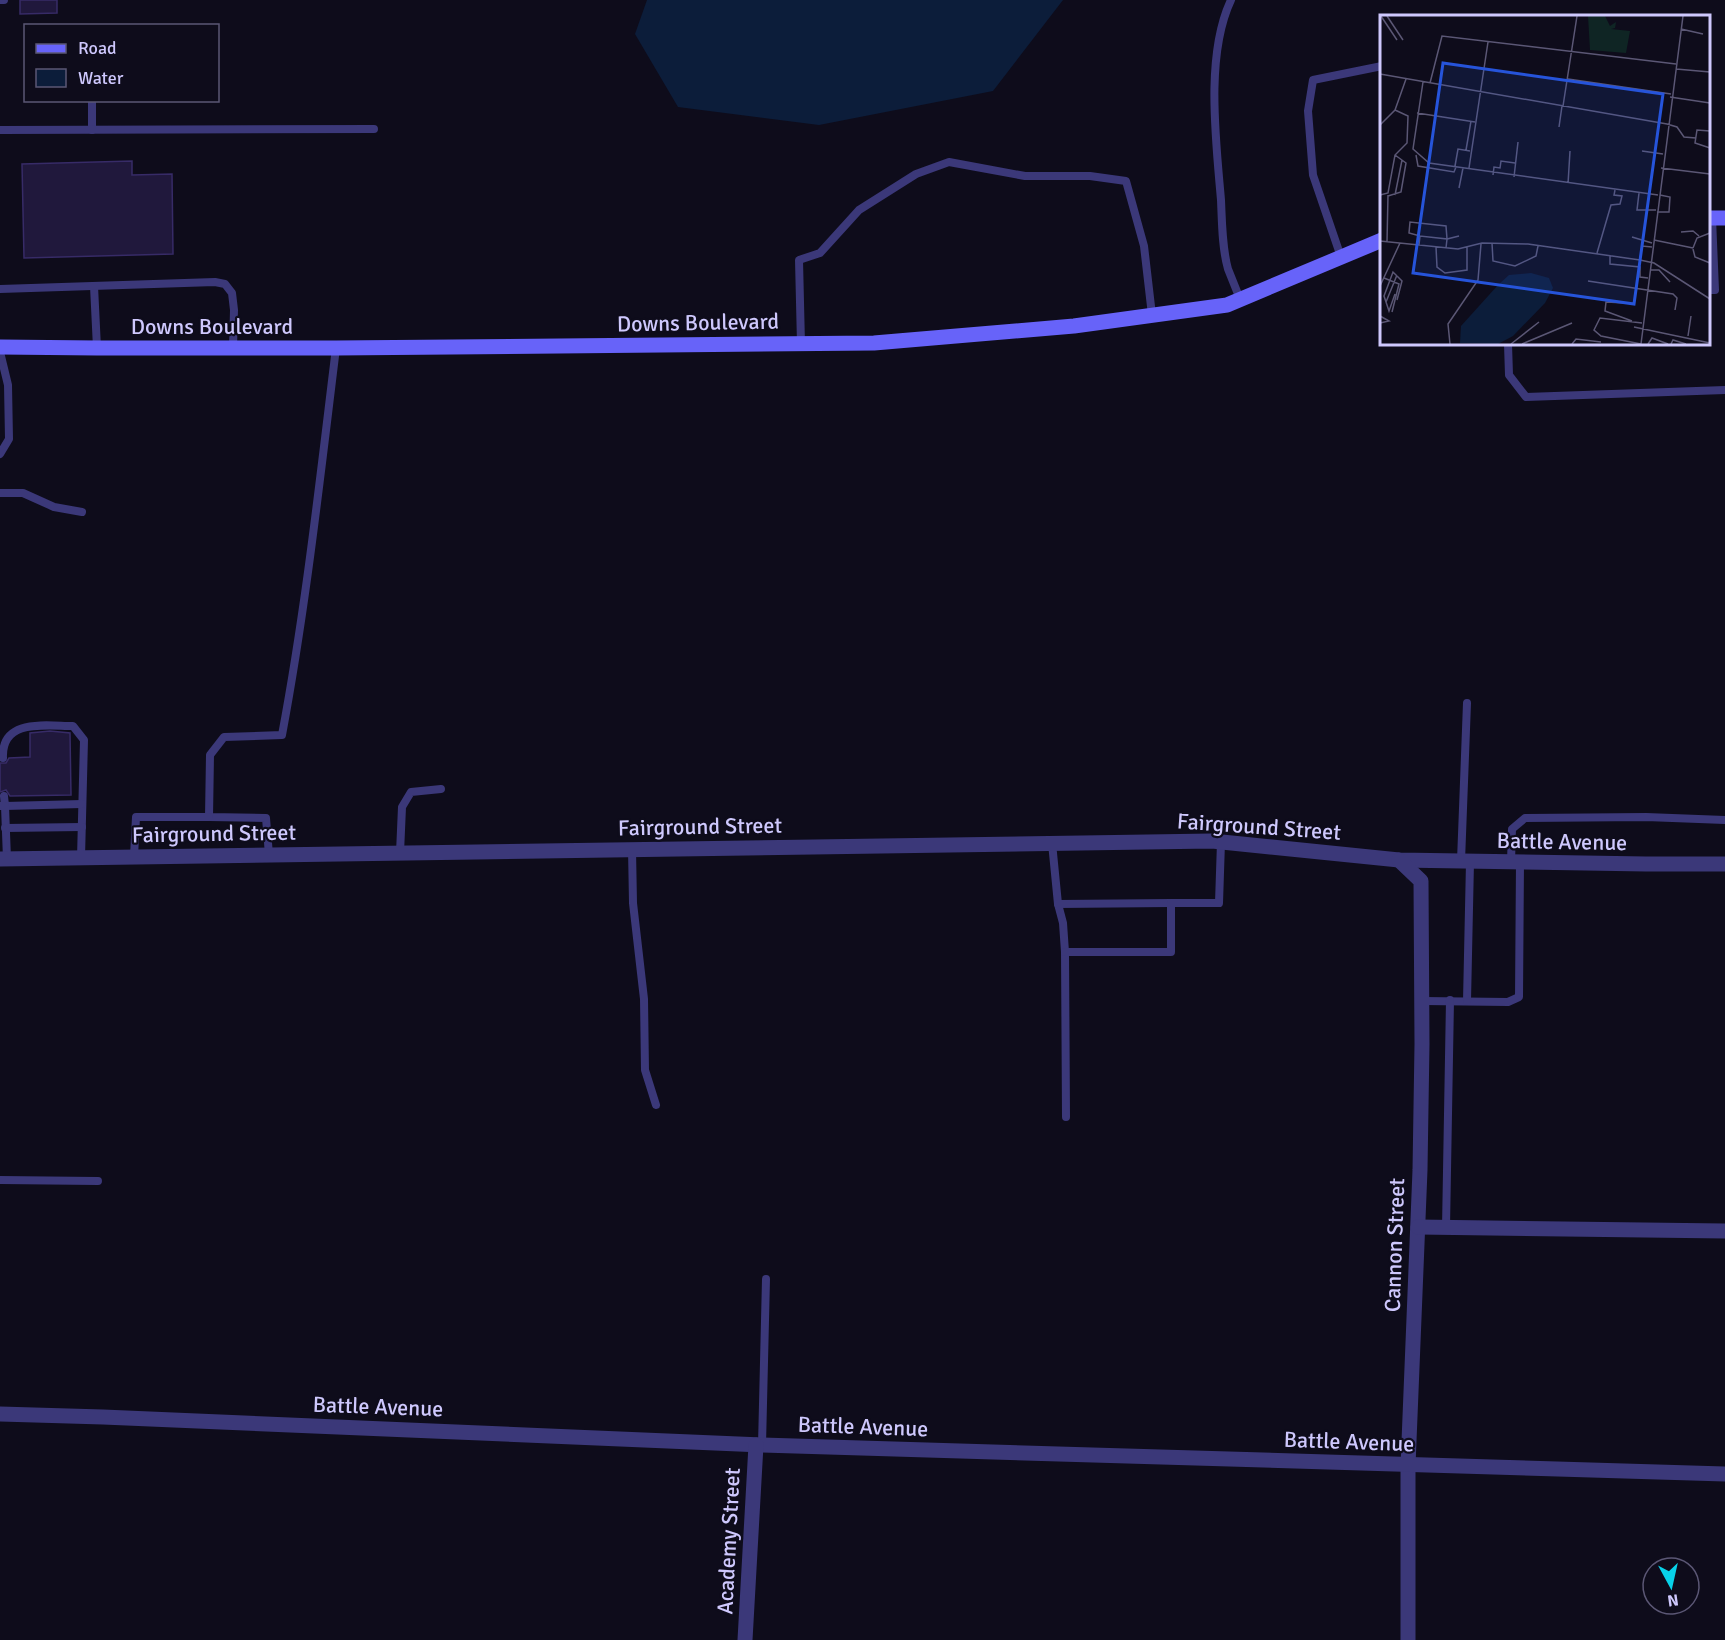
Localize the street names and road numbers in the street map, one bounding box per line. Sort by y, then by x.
street label: Downs Boulevard [617,308,779,337]
street label: Downs Boulevard [131,313,293,340]
street label: Fairground Street [1176,807,1342,846]
street label: Fairground Street [618,812,783,841]
street label: Fairground Street [132,819,297,848]
street label: Battle Avenue [1496,827,1627,856]
street label: Cannon Street [1379,1177,1410,1312]
street label: Battle Avenue [312,1391,444,1422]
street label: Battle Avenue [797,1411,929,1442]
street label: Battle Avenue [1283,1426,1415,1457]
street label: Academy Street [711,1467,746,1615]

